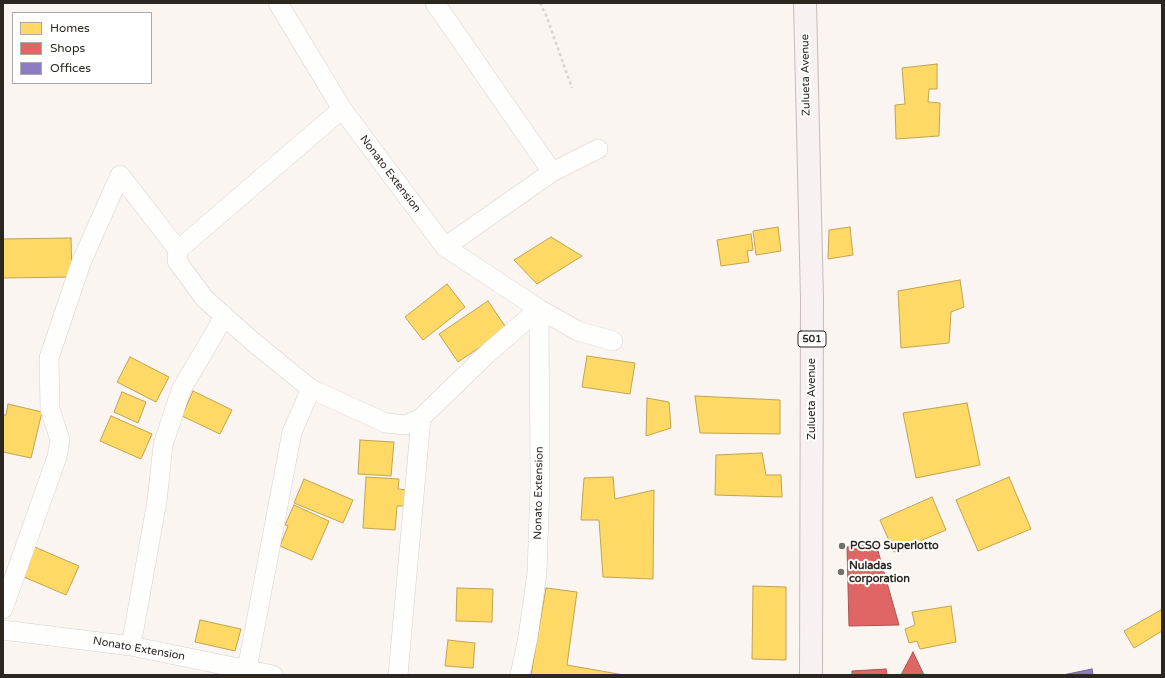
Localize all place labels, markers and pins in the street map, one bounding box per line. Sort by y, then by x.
place label: PCSO Superlotto [850,539,939,553]
marker: PCSO Superlotto [837,541,847,551]
place label: Nuladas corporation [849,559,910,585]
marker: Nuladas corporation [836,567,846,577]

